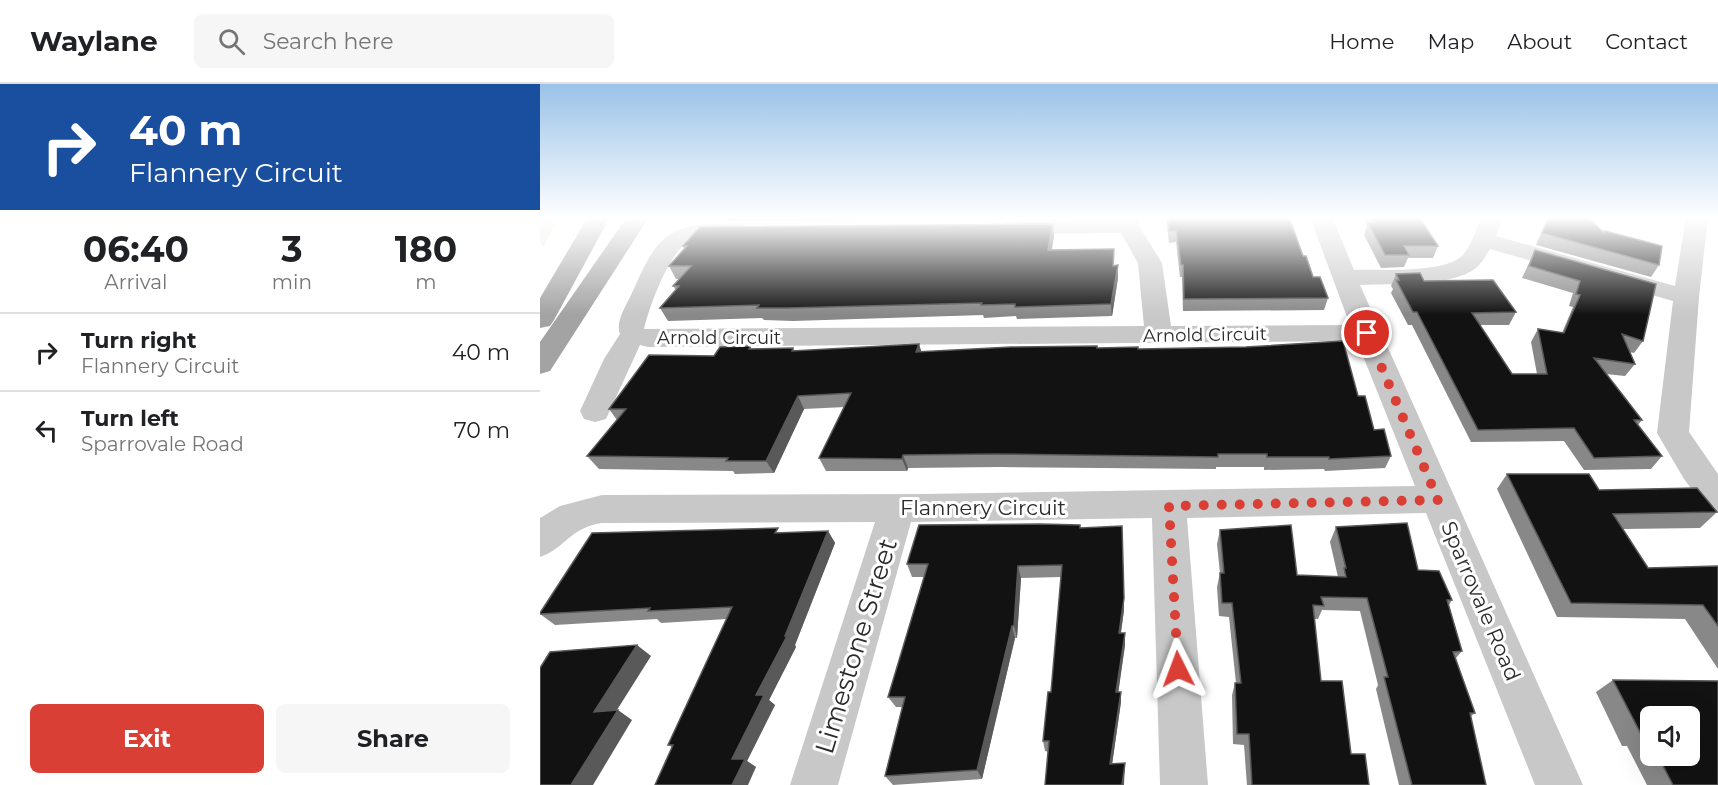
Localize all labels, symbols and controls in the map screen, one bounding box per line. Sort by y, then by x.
search box [194,14,614,68]
text: Waylane [30,24,158,58]
icon: search [215,25,248,58]
text: Search here [263,28,393,55]
text: Home [1329,29,1394,54]
text: Map [1427,29,1474,54]
text: About [1507,29,1572,54]
text: Contact [1605,29,1688,54]
text: 40 m [129,104,242,156]
icon: right [30,108,108,186]
text: Flannery Circuit [129,156,343,189]
text: 06:40 [83,227,189,271]
text: 3 [281,227,303,271]
text: 180 [395,227,457,271]
text: Arrival [104,270,167,294]
text: min [272,270,312,294]
text: m [415,270,437,294]
pin [1341,307,1392,358]
icon: arrive [1350,316,1383,349]
street label: Arnold Circuit [1143,323,1267,347]
text: Turn right [81,327,196,354]
street label: Arnold Circuit [657,327,781,349]
icon: right [30,336,63,369]
text: 40 m [452,339,510,366]
text: Flannery Circuit [81,354,239,378]
text: Turn left [81,405,179,432]
icon: left [30,414,63,447]
text: 70 m [454,417,510,444]
text: Sparrovale Road [81,432,244,456]
street label: Flannery Circuit [900,495,1066,520]
street label: Sparrovale Road [1436,517,1526,685]
street label: Limestone Street [808,535,904,757]
position arrow [1146,637,1210,701]
button: Exit [30,704,264,773]
button: Share [276,704,510,773]
map controls [1640,706,1700,766]
button: sound [1640,706,1700,766]

